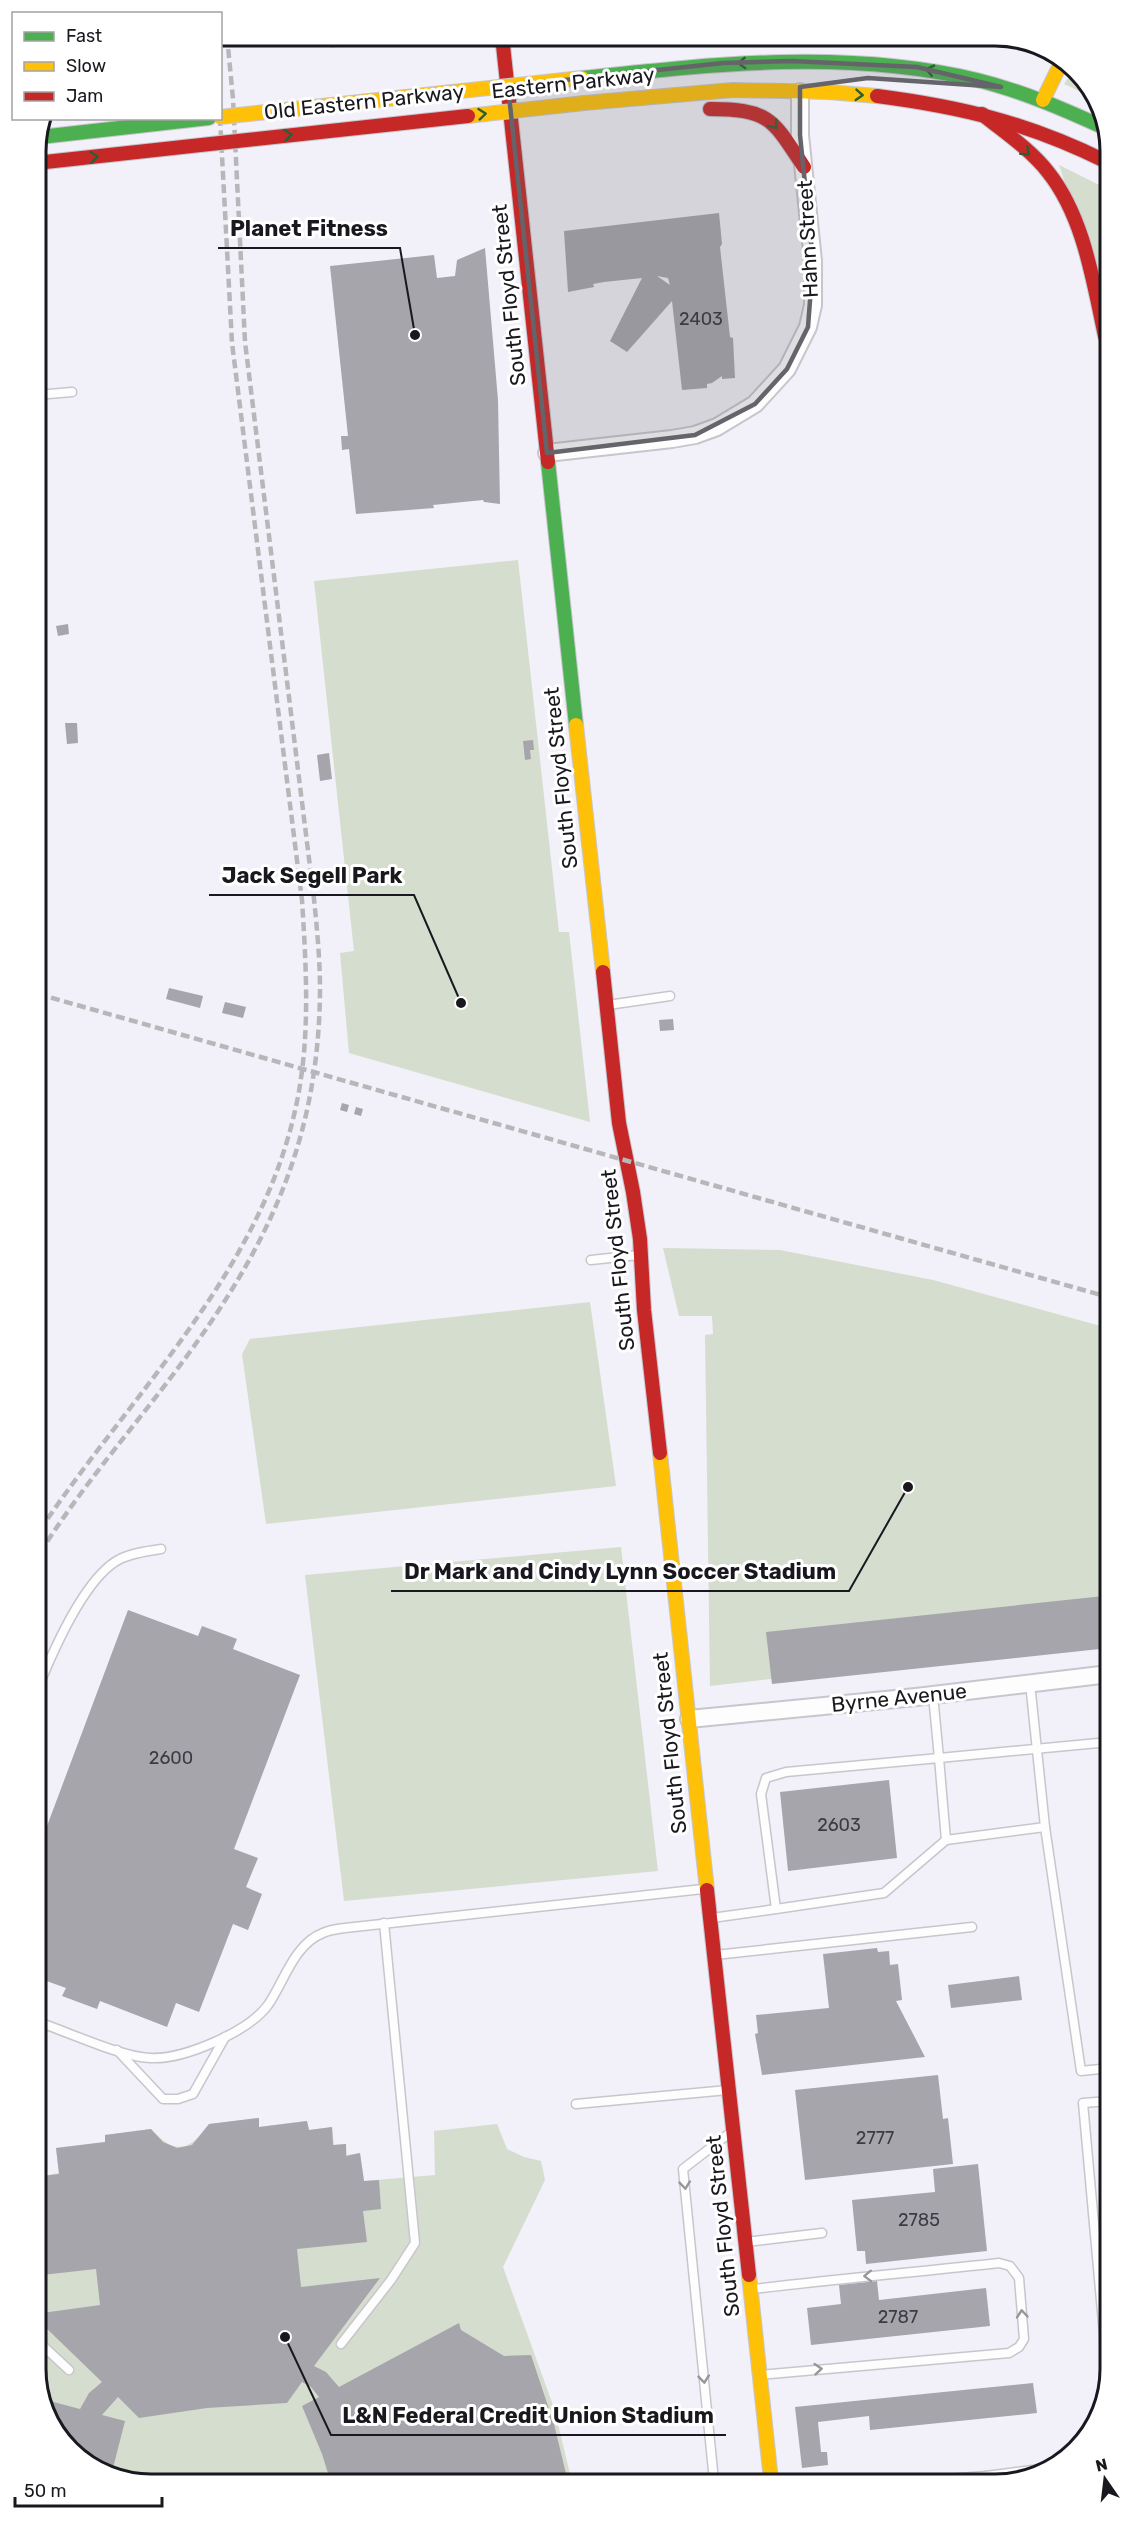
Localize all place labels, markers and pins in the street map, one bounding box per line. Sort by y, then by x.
callout: Planet Fitness [218,208,400,248]
callout: Jack Segell Park [209,855,414,895]
callout: Dr Mark and Cindy Lynn Soccer Stadium [391,1551,849,1591]
callout: L&N Federal Credit Union Stadium [331,2395,726,2435]

